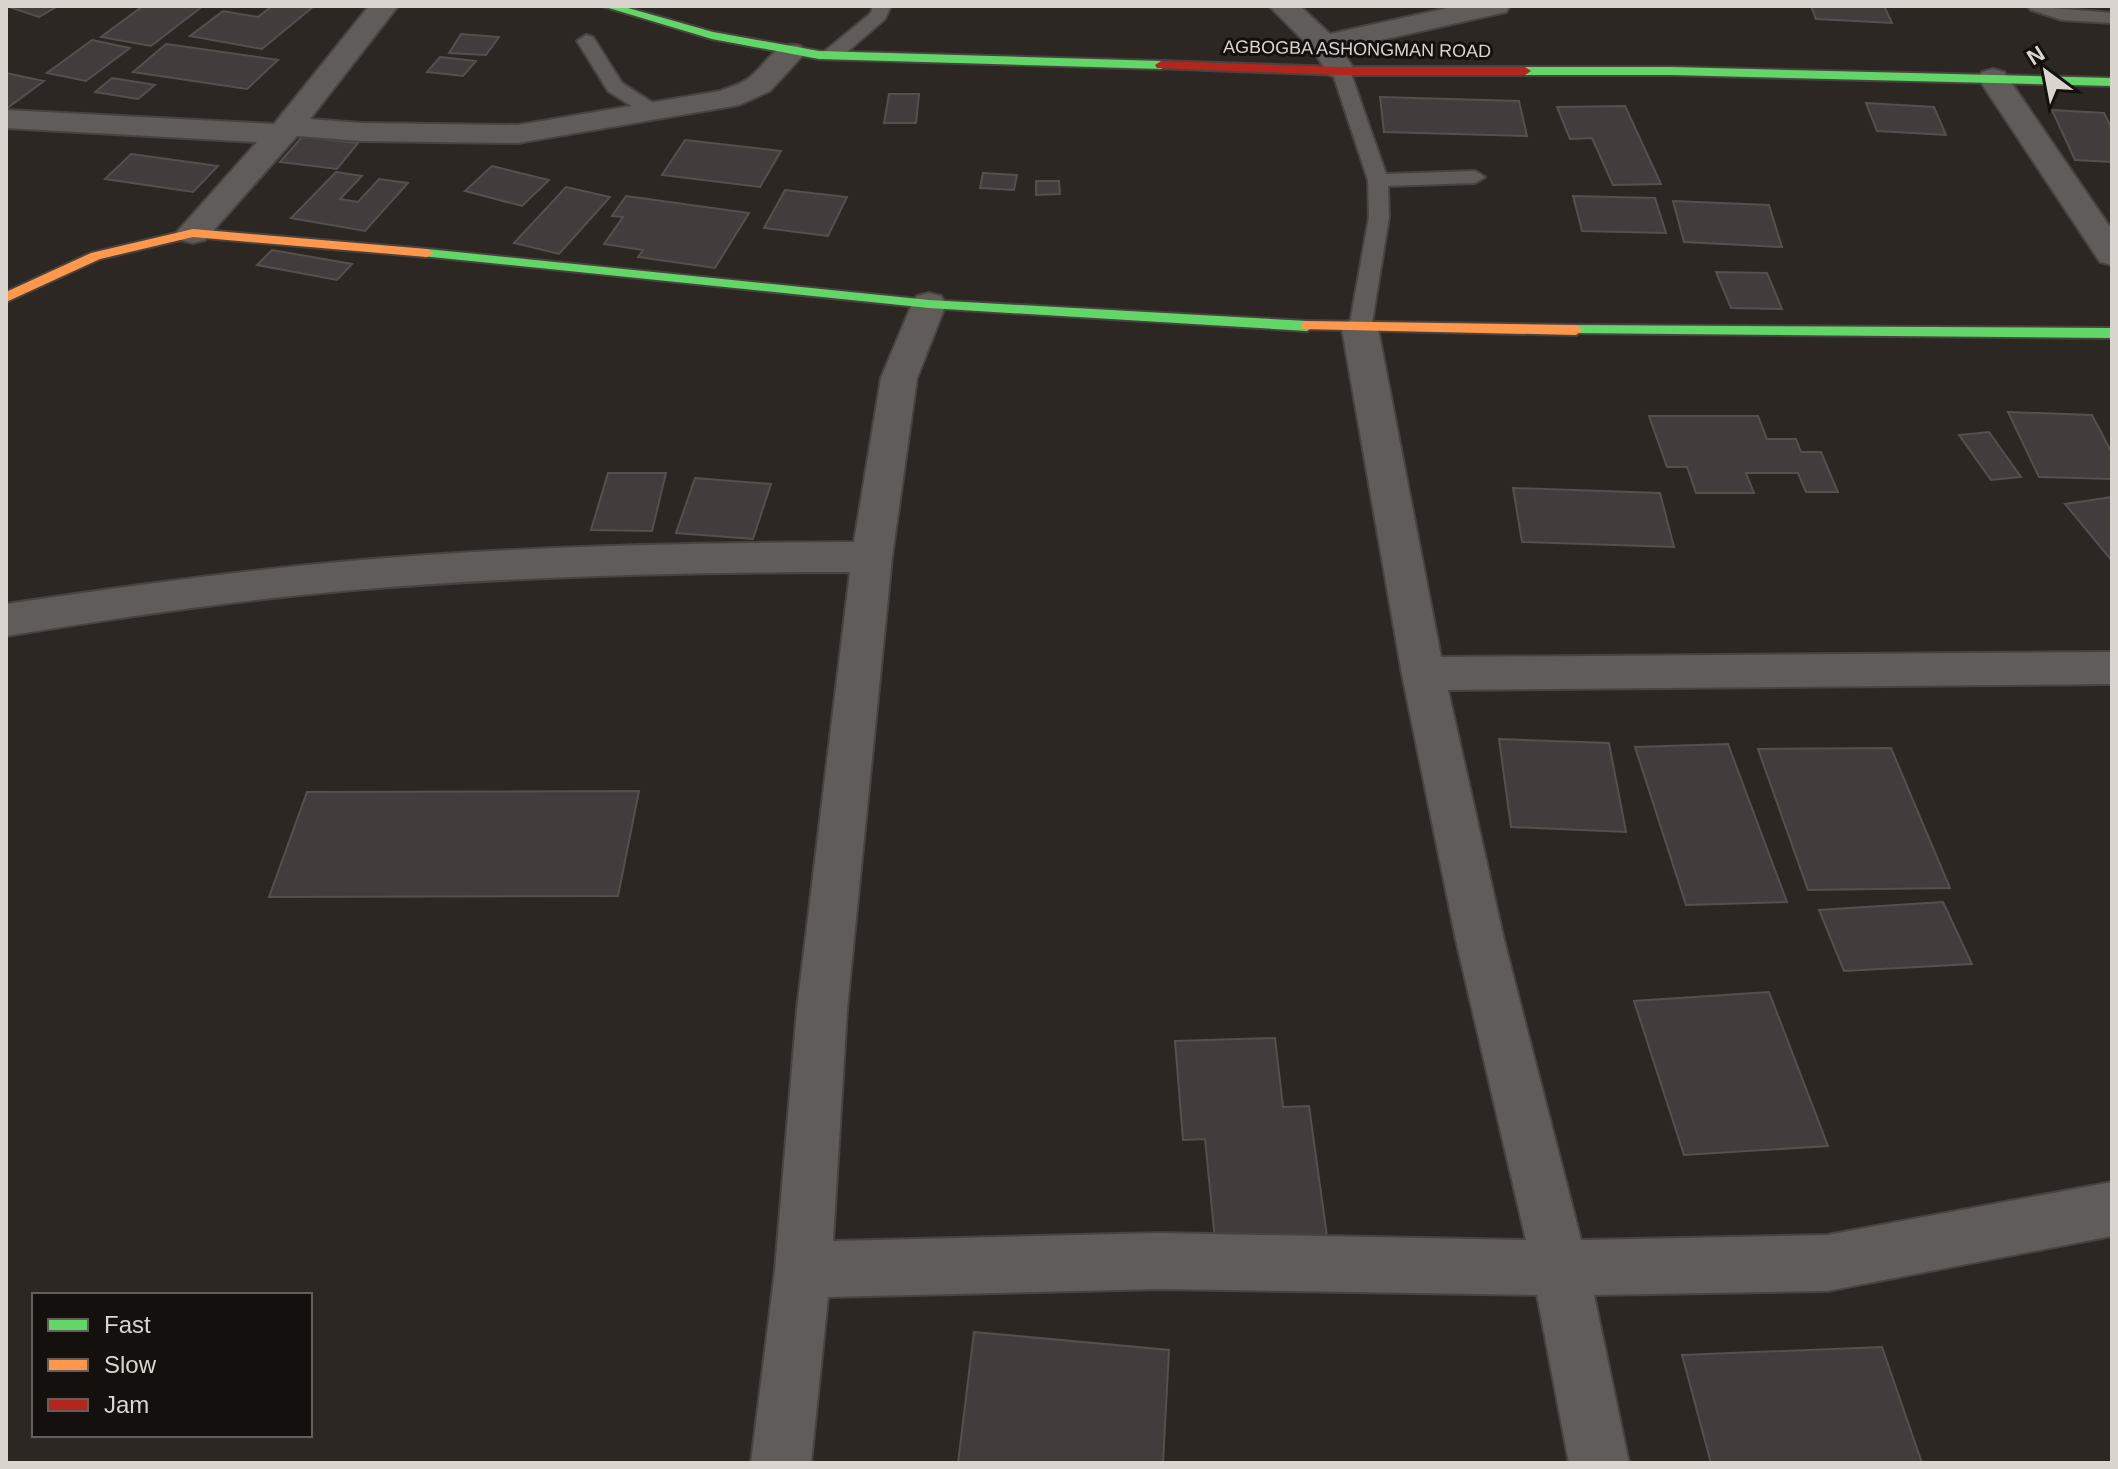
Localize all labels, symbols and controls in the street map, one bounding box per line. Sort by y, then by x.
north arrow [2006,32,2086,112]
street label: AGBOGBA ASHONGMAN ROAD [1223,37,1491,61]
text: N [2022,41,2049,70]
legend [32,1293,312,1437]
text: Fast [104,1311,151,1338]
text: Slow [104,1351,157,1378]
text: Jam [104,1391,149,1418]

